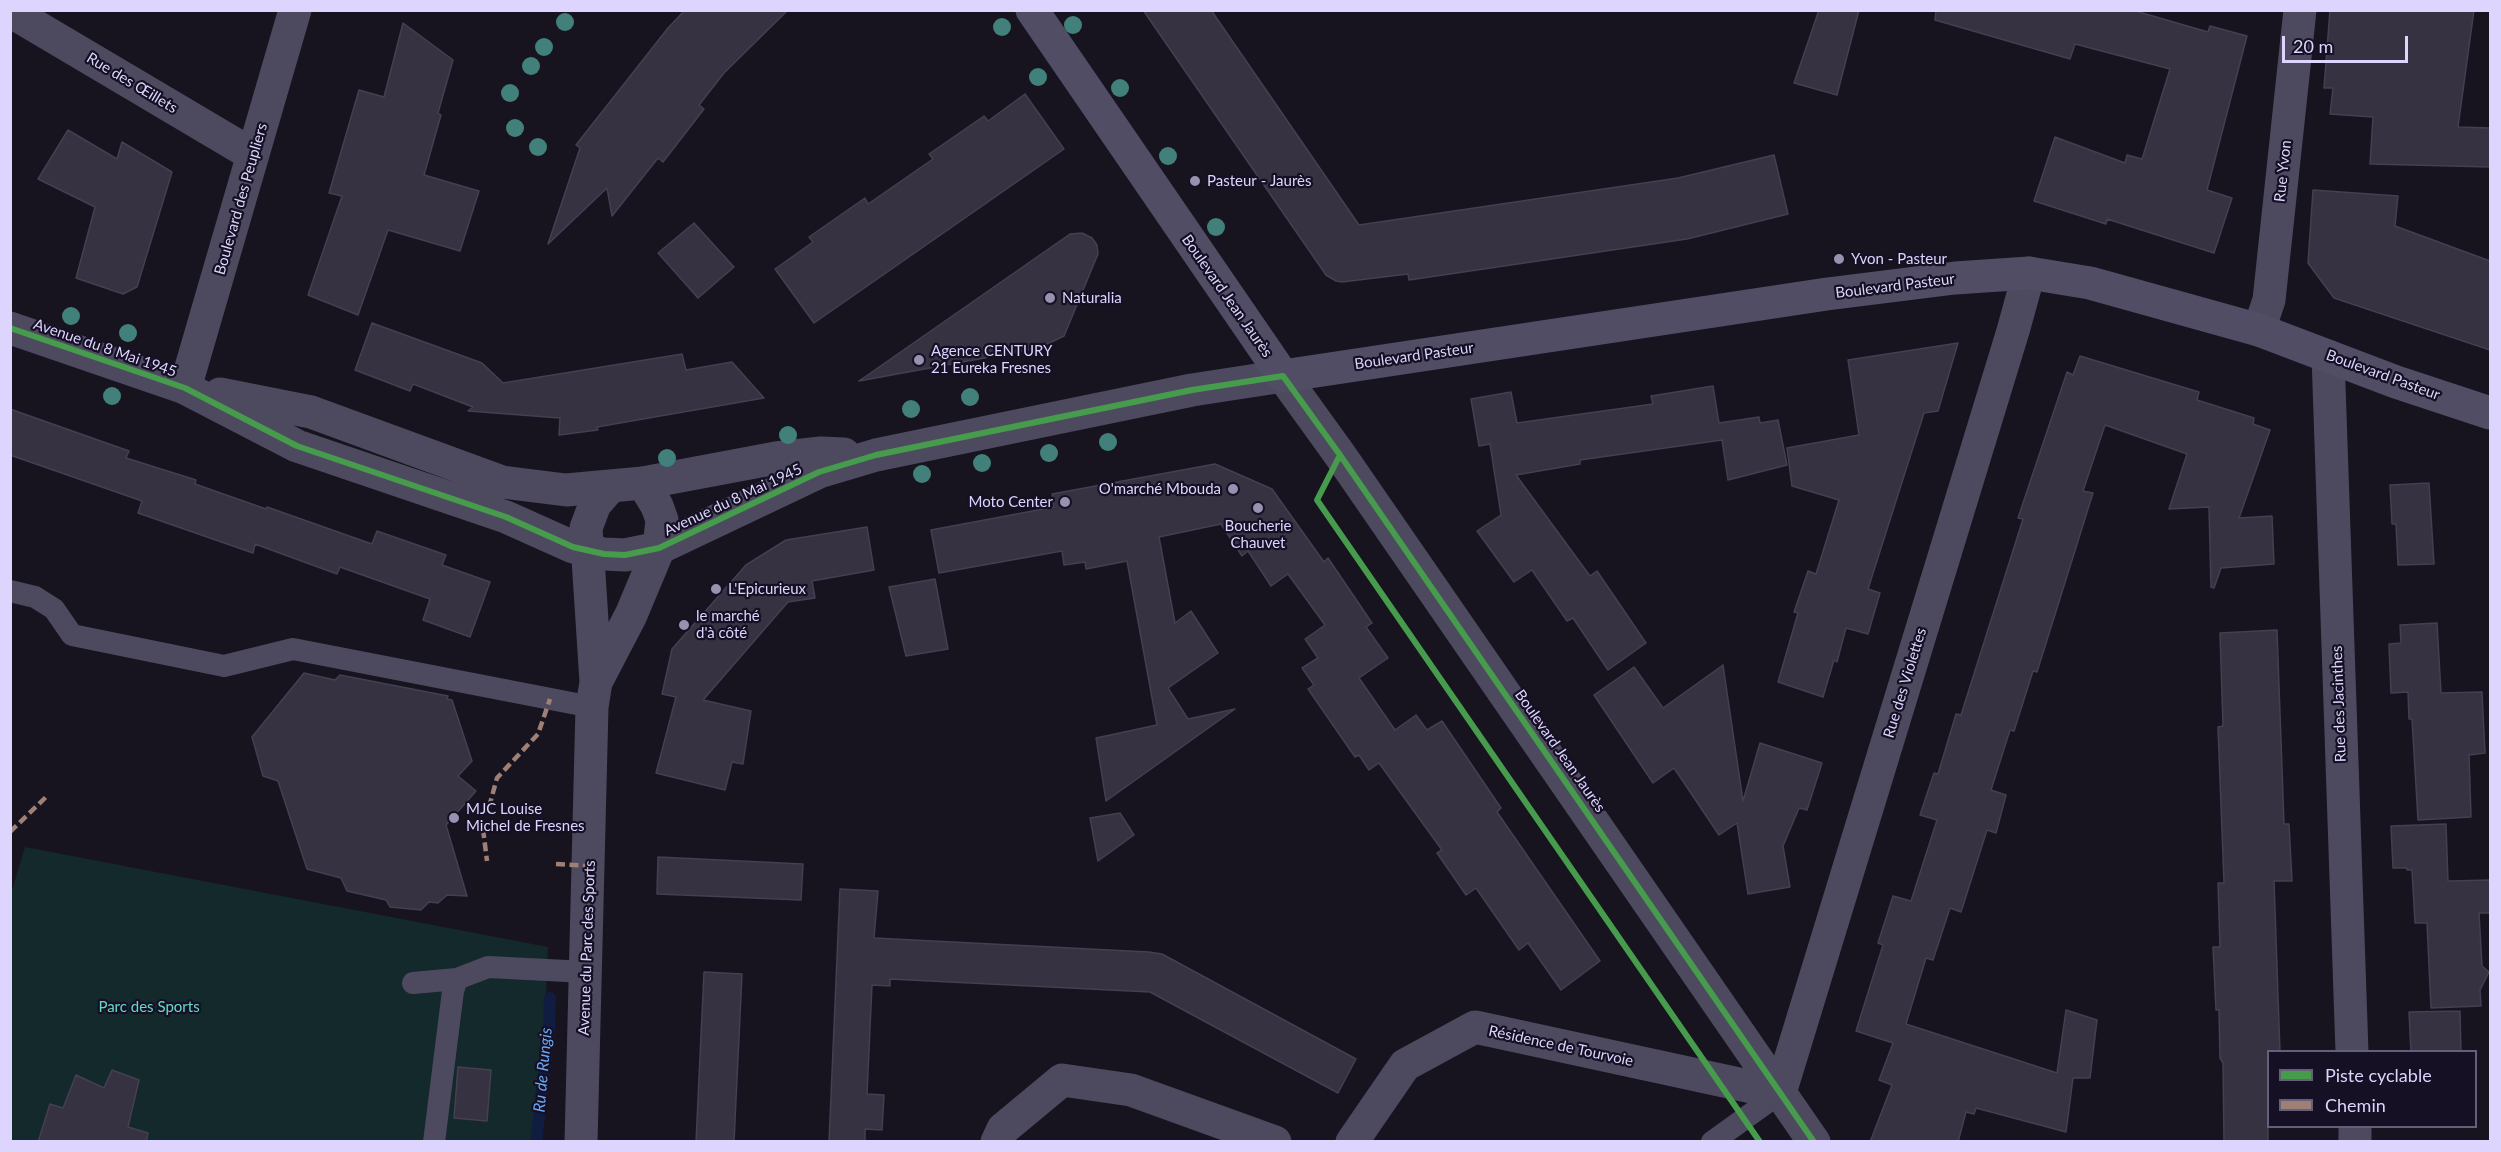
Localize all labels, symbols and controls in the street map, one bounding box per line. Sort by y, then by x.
scale bar [2285,24,2411,62]
text: 20 m [2293,35,2333,57]
street label: Rue des Œillets [83,49,181,117]
street label: Boulevard des Peupliers [211,121,271,277]
street label: Rue Yvon [2271,139,2295,203]
place label: Pasteur - Jaurès [1207,172,1311,190]
marker: Pasteur - Jaurès [1188,174,1202,188]
street label: Boulevard Jean Jaurès [1178,231,1276,361]
place label: Yvon - Pasteur [1851,250,1947,268]
marker: Yvon - Pasteur [1832,252,1846,266]
street label: Boulevard Pasteur [1834,270,1956,302]
place label: Naturalia [1062,289,1122,307]
marker: Naturalia [1043,291,1057,305]
street label: Avenue du 8 Mai 1945 [31,315,179,381]
street label: Boulevard Pasteur [1353,339,1475,373]
place label: Agence CENTURY 21 Eureka Fresnes [931,342,1052,377]
street label: Boulevard Pasteur [2324,346,2442,404]
marker: Agence CENTURY 21 Eureka Fresnes [912,353,926,367]
street label: Avenue du 8 Mai 1945 [661,460,805,540]
place label: O'marché Mbouda [1099,480,1221,498]
marker: O'marché Mbouda [1226,482,1240,496]
place label: Moto Center [968,493,1053,511]
marker: Moto Center [1058,495,1072,509]
marker: Boucherie Chauvet [1251,501,1265,515]
place label: Boucherie Chauvet [1225,517,1291,552]
place label: L'Epicurieux [728,580,806,598]
marker: L'Epicurieux [709,582,723,596]
place label: le marché d'à côté [696,607,760,642]
marker: le marché d'à côté [677,618,691,632]
street label: Rue des Violettes [1880,626,1930,740]
street label: Rue des Jacinthes [2328,645,2350,763]
street label: Boulevard Jean Jaurès [1511,686,1609,816]
place label: MJC Louise Michel de Fresnes [466,800,585,835]
marker: MJC Louise Michel de Fresnes [447,811,461,825]
street label: Avenue du Parc des Sports [575,860,599,1036]
park label: Parc des Sports [98,998,200,1016]
street label: Résidence de Tourvoie [1487,1022,1635,1070]
water label: Ru de Rungis [530,1027,556,1113]
legend [2267,1050,2477,1128]
text: Piste cyclable [2325,1064,2432,1086]
text: Chemin [2325,1094,2386,1116]

